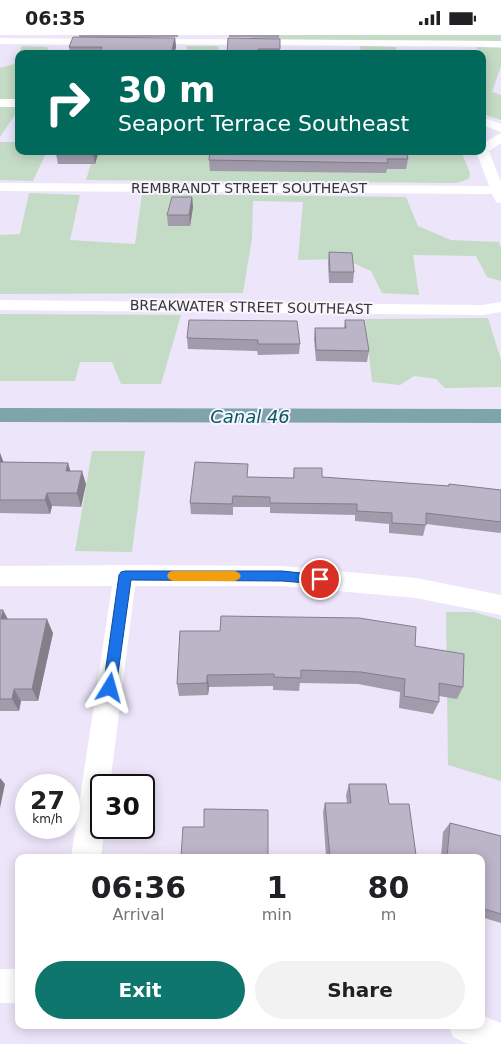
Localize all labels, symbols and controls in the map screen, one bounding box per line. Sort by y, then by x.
text: 06:35 [25,7,85,29]
icon: right [35,70,100,135]
text: 30 m [118,70,215,110]
text: Seaport Terrace Southeast [118,111,409,136]
street label: REMBRANDT STREET SOUTHEAST [131,180,368,196]
street label: BREAKWATER STREET SOUTHEAST [130,297,373,317]
water label: Canal 46 [210,406,290,427]
pin [299,558,341,600]
icon: arrive [306,565,334,593]
position arrow [83,661,135,713]
speed limit sign: 30 [90,774,155,839]
text: 27 [30,786,65,815]
text: km/h [32,812,63,826]
text: 06:36 [91,870,186,905]
text: 1 [266,870,287,905]
text: 80 [368,870,409,905]
text: Arrival [112,905,164,924]
text: min [262,905,292,924]
text: m [381,905,396,924]
button: Exit [35,961,245,1019]
button: Share [255,961,465,1019]

